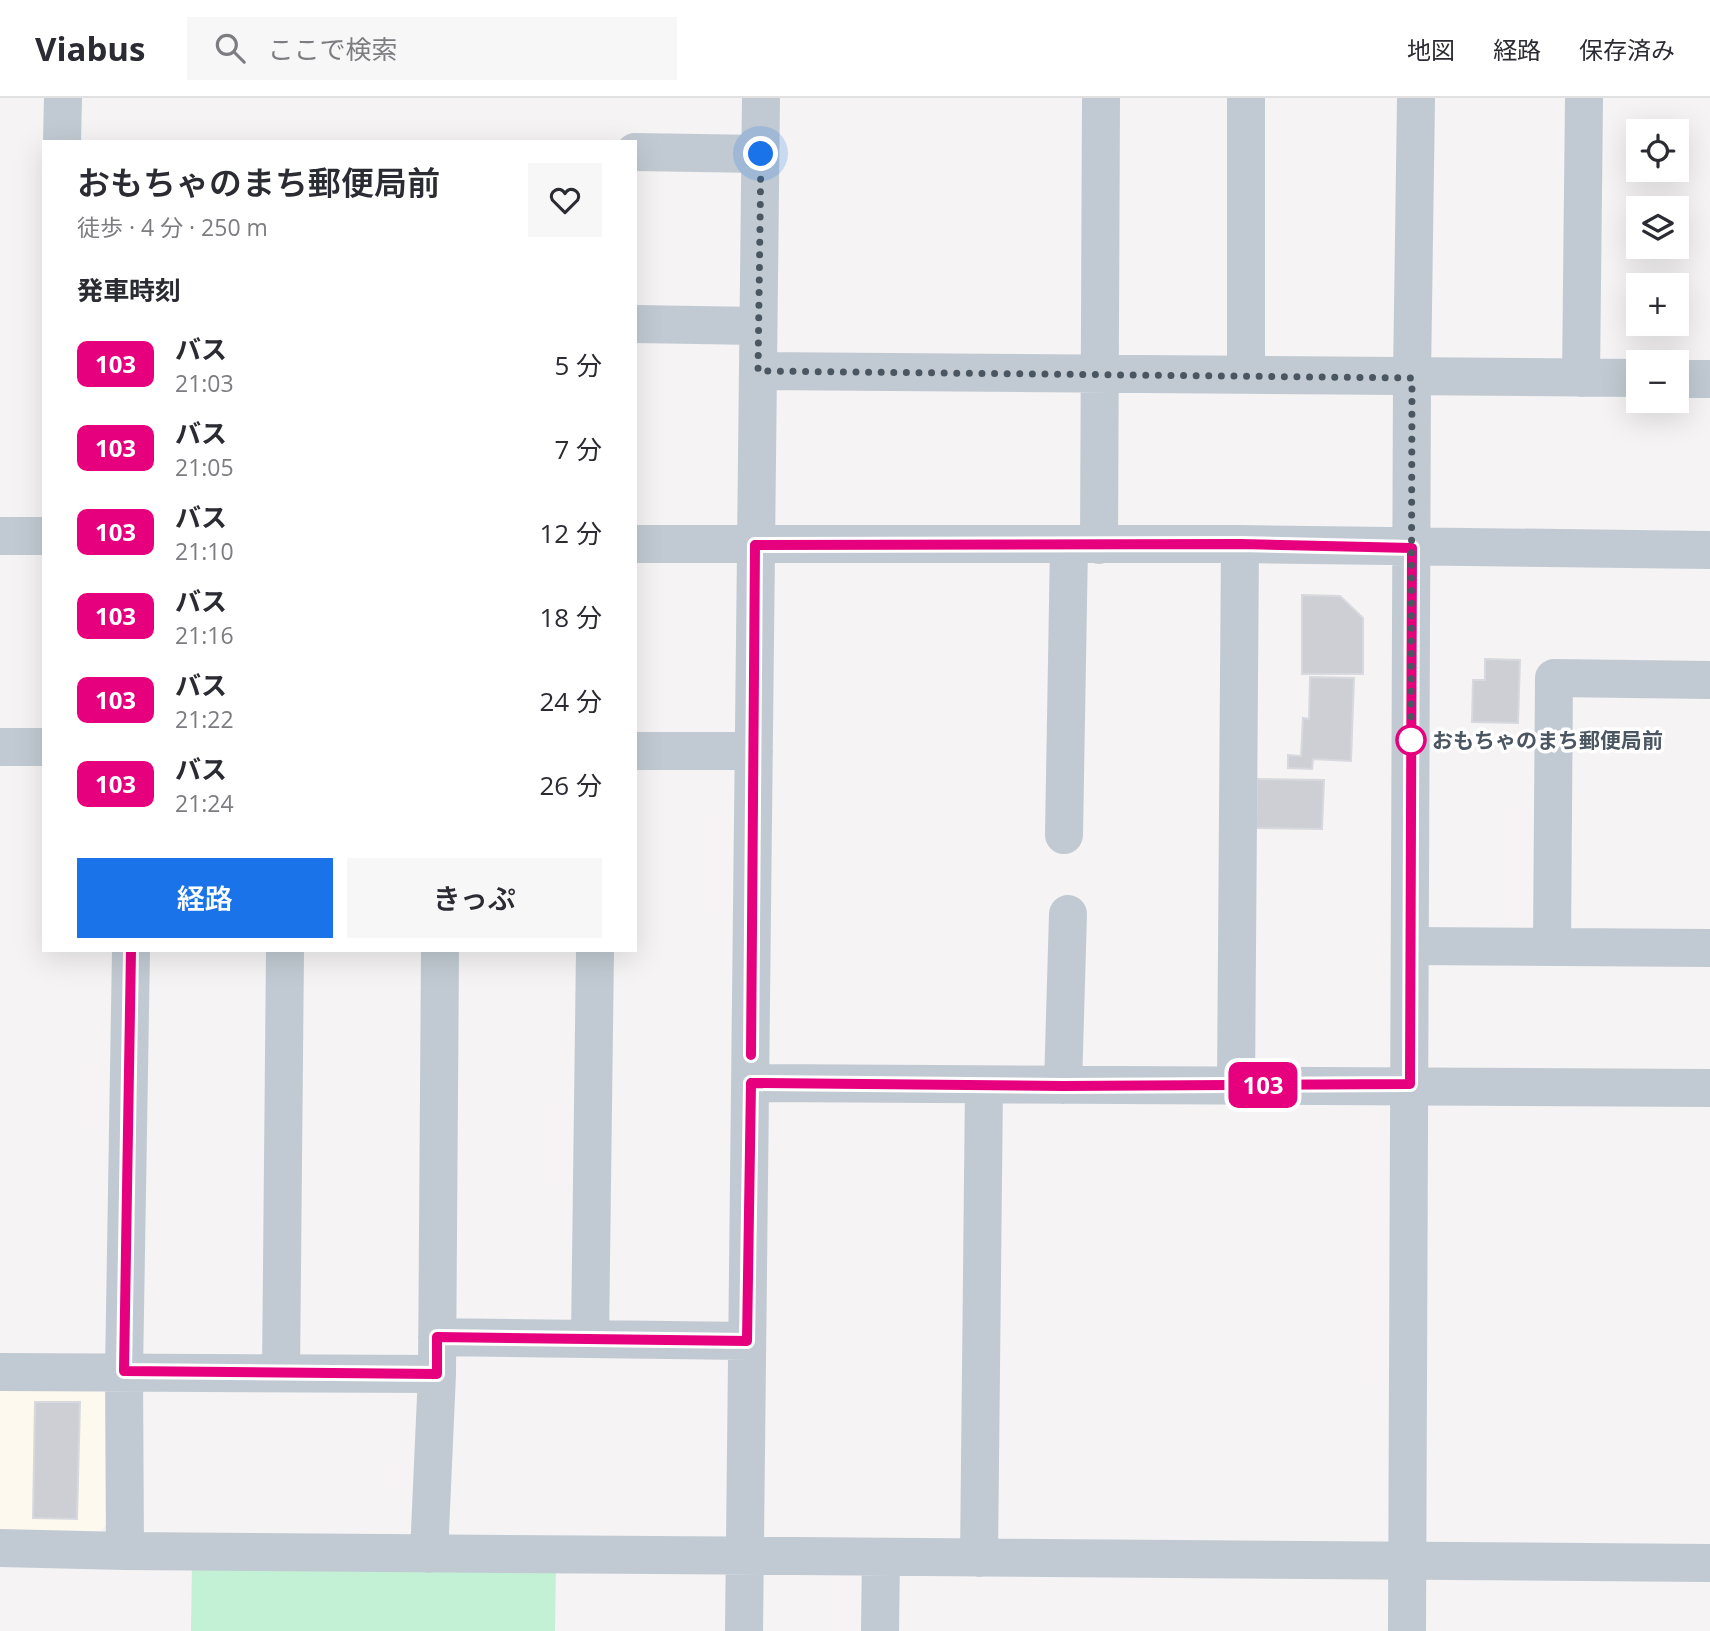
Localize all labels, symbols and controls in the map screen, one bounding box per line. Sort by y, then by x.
search box [187,17,677,80]
text: Viabus [35,26,145,71]
icon: search [211,29,249,67]
text: ここで検索 [267,31,397,67]
text: 地図 [1407,33,1455,66]
text: 経路 [1493,33,1541,66]
text: 保存済み [1579,33,1675,66]
map controls [1626,119,1689,413]
button: locate [1626,119,1689,182]
your location [743,136,778,171]
text: おもちゃのまち郵便局前 [77,160,440,205]
button: heart [528,163,602,237]
button: layers [1626,196,1689,259]
text: 徒歩 · 4 分 · 250 m [77,211,268,243]
text: 発車時刻 [77,272,181,308]
button: + [1626,273,1689,336]
text: バス [175,331,227,367]
text: 103 [95,347,136,380]
text: 5 分 [554,347,602,383]
button: − [1626,350,1689,413]
text: 21:03 [175,367,234,399]
text: バス [175,415,227,451]
text: 103 [95,431,136,464]
text: 7 分 [554,431,602,467]
text: 21:05 [175,451,234,483]
text: バス [175,499,227,535]
text: 103 [95,515,136,548]
text: 12 分 [540,515,602,551]
text: 21:10 [175,535,234,567]
text: バス [175,583,227,619]
text: 103 [95,599,136,632]
text: 18 分 [540,599,602,635]
text: 21:16 [175,619,234,651]
text: バス [175,667,227,703]
text: 103 [95,683,136,716]
text: 24 分 [540,683,602,719]
text: 21:22 [175,703,234,735]
marker: おもちゃのまち郵便局前 [1396,725,1426,755]
place label: おもちゃのまち郵便局前 [1432,726,1663,754]
text: バス [175,751,227,787]
text: 103 [95,767,136,800]
text: 26 分 [540,767,602,803]
text: 21:24 [175,787,234,819]
button: 経路 [77,858,333,938]
button: きっぷ [347,858,602,938]
line badge: 103 [1223,1062,1303,1108]
text: 103 [1242,1068,1284,1101]

